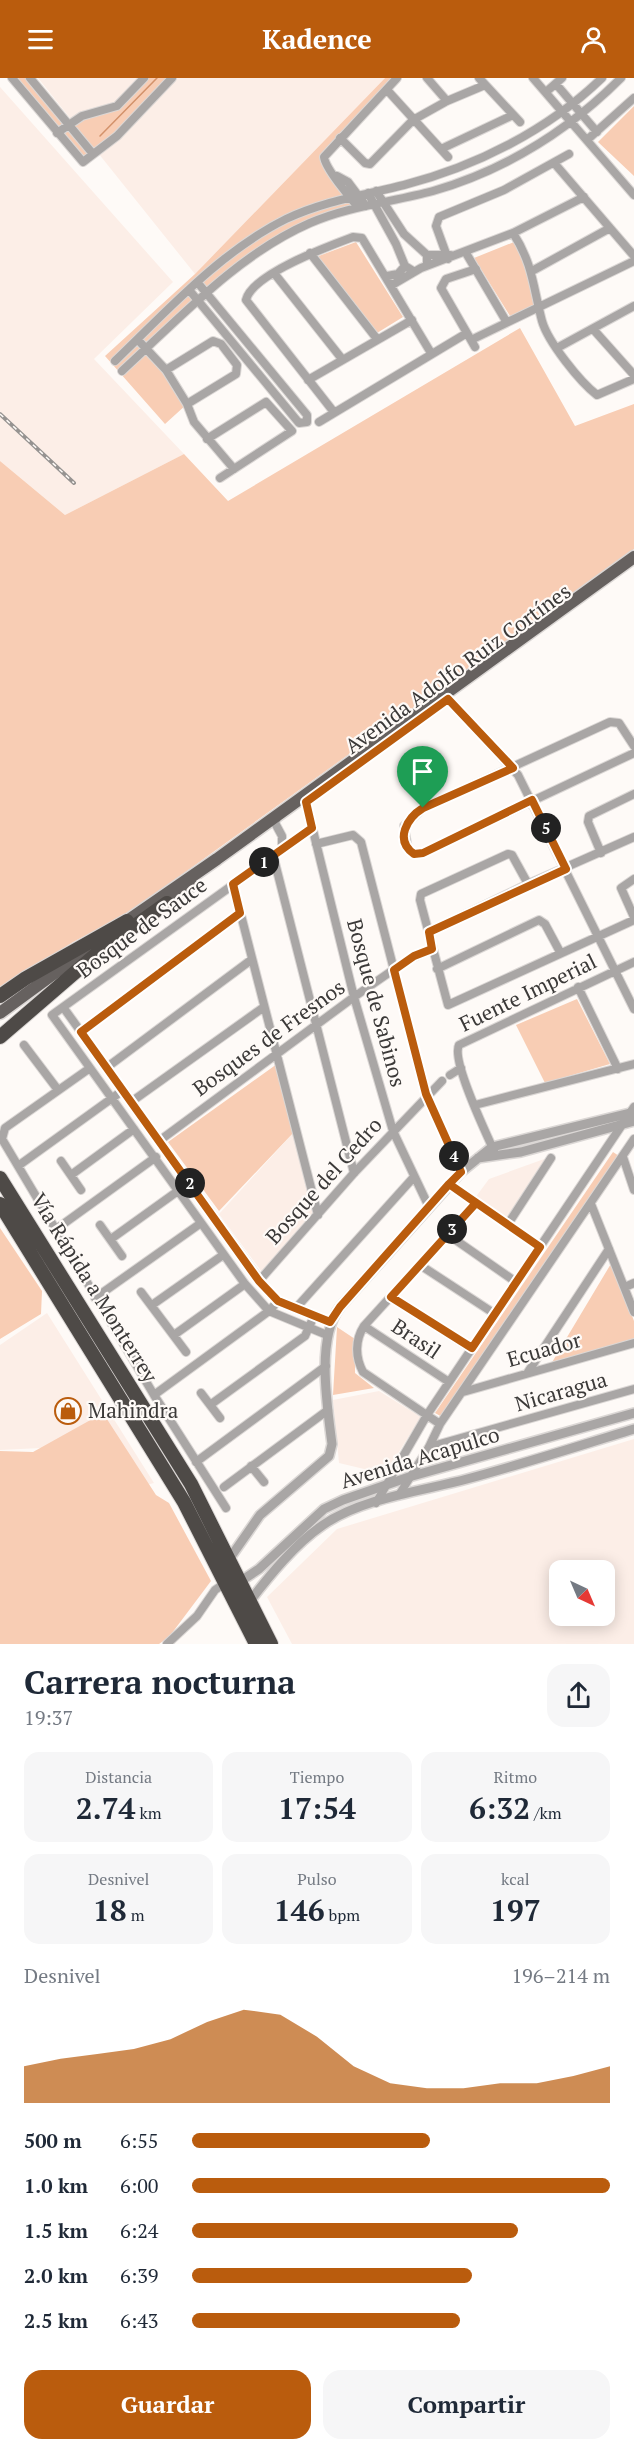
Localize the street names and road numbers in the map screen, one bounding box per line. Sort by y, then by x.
street label: Avenida Adolfo Ruiz Cortínes [339,577,576,760]
street label: Bosque de Sauce [71,871,212,984]
street label: Bosque de Sabinos [341,916,413,1090]
street label: Fuente Imperial [454,947,601,1037]
street label: Bosques de Fresnos [187,972,350,1102]
street label: Bosque del Cedro [259,1111,388,1250]
street label: Vía Rápida a Monterrey [25,1187,165,1388]
street label: Brasil [387,1312,446,1365]
street label: Ecuador [503,1325,584,1373]
street label: Nicaragua [511,1364,610,1418]
street label: Avenida Acapulco [337,1420,503,1495]

